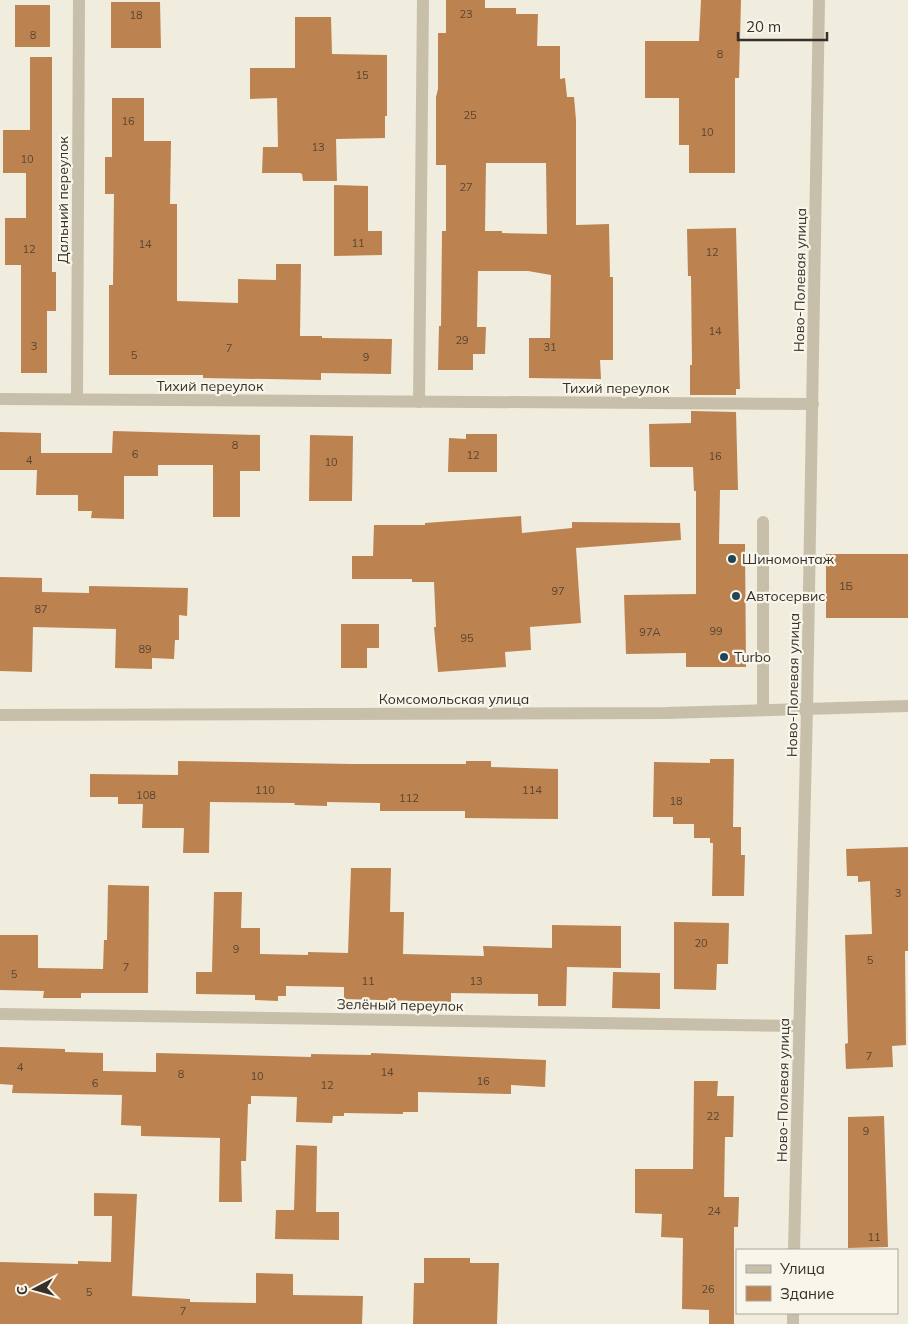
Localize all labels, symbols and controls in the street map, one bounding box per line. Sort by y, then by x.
house number: 23 [459,7,473,21]
house number: 18 [129,8,143,22]
scale bar [738,10,827,42]
text: 20 m [746,17,781,36]
house number: 8 [30,28,37,42]
house number: 8 [717,47,724,61]
house number: 15 [355,68,369,82]
house number: 25 [463,108,477,122]
house number: 16 [121,114,135,128]
house number: 10 [700,125,714,139]
street label: Дальний переулок [54,136,72,264]
house number: 13 [311,140,325,154]
house number: 10 [20,152,34,166]
house number: 27 [459,180,473,194]
street label: Ново-Полевая улица [790,208,810,352]
house number: 11 [351,236,365,250]
house number: 14 [138,237,152,251]
house number: 12 [22,242,36,256]
house number: 12 [705,245,719,259]
house number: 14 [708,324,722,338]
house number: 29 [455,333,469,347]
house number: 3 [31,339,37,353]
house number: 31 [543,340,557,354]
house number: 7 [226,341,232,355]
house number: 5 [131,348,138,362]
house number: 9 [363,350,369,364]
street label: Тихий переулок [157,377,264,395]
street label: Тихий переулок [563,379,670,397]
house number: 8 [232,438,239,452]
house number: 6 [132,447,139,461]
house number: 12 [466,448,480,462]
house number: 16 [708,449,722,463]
house number: 4 [26,453,33,467]
house number: 10 [324,455,338,469]
place label: Шиномонтаж [742,550,835,568]
marker: Шиномонтаж [726,553,738,565]
house number: 1Б [839,579,853,593]
house number: 97 [551,584,565,598]
place label: Автосервис [746,587,825,605]
marker: Автосервис [730,590,742,602]
house number: 87 [34,602,48,616]
street label: Ново-Полевая улица [783,613,803,757]
house number: 99 [709,624,723,638]
house number: 97А [639,625,661,639]
house number: 95 [460,631,474,645]
house number: 89 [138,642,152,656]
place label: Turbo [734,648,771,666]
marker: Turbo [718,651,730,663]
street label: Комсомольская улица [379,690,529,708]
house number: 110 [255,783,275,797]
house number: 114 [522,783,542,797]
house number: 108 [136,788,156,802]
house number: 112 [399,791,419,805]
house number: 18 [669,794,683,808]
house number: 3 [895,886,901,900]
house number: 20 [694,936,708,950]
house number: 9 [233,942,239,956]
house number: 5 [867,953,874,967]
house number: 7 [123,960,129,974]
house number: 5 [11,967,18,981]
house number: 11 [361,974,375,988]
house number: 13 [469,974,483,988]
street label: Зелёный переулок [336,995,464,1015]
street label: Ново-Полевая улица [773,1018,793,1162]
house number: 7 [866,1049,872,1063]
house number: 4 [17,1060,24,1074]
house number: 14 [380,1065,394,1079]
house number: 8 [178,1067,185,1081]
house number: 10 [250,1069,264,1083]
house number: 16 [476,1074,490,1088]
house number: 6 [92,1076,99,1090]
house number: 12 [320,1078,334,1092]
house number: 22 [706,1109,720,1123]
house number: 9 [863,1124,869,1138]
house number: 24 [707,1204,721,1218]
house number: 11 [867,1230,881,1244]
legend [736,1249,898,1314]
text: Улица [779,1259,825,1278]
north arrow [10,1264,60,1314]
house number: 26 [701,1282,715,1296]
text: Здание [780,1284,834,1303]
text: С [13,1285,32,1296]
house number: 5 [86,1285,93,1299]
house number: 7 [180,1304,186,1318]

